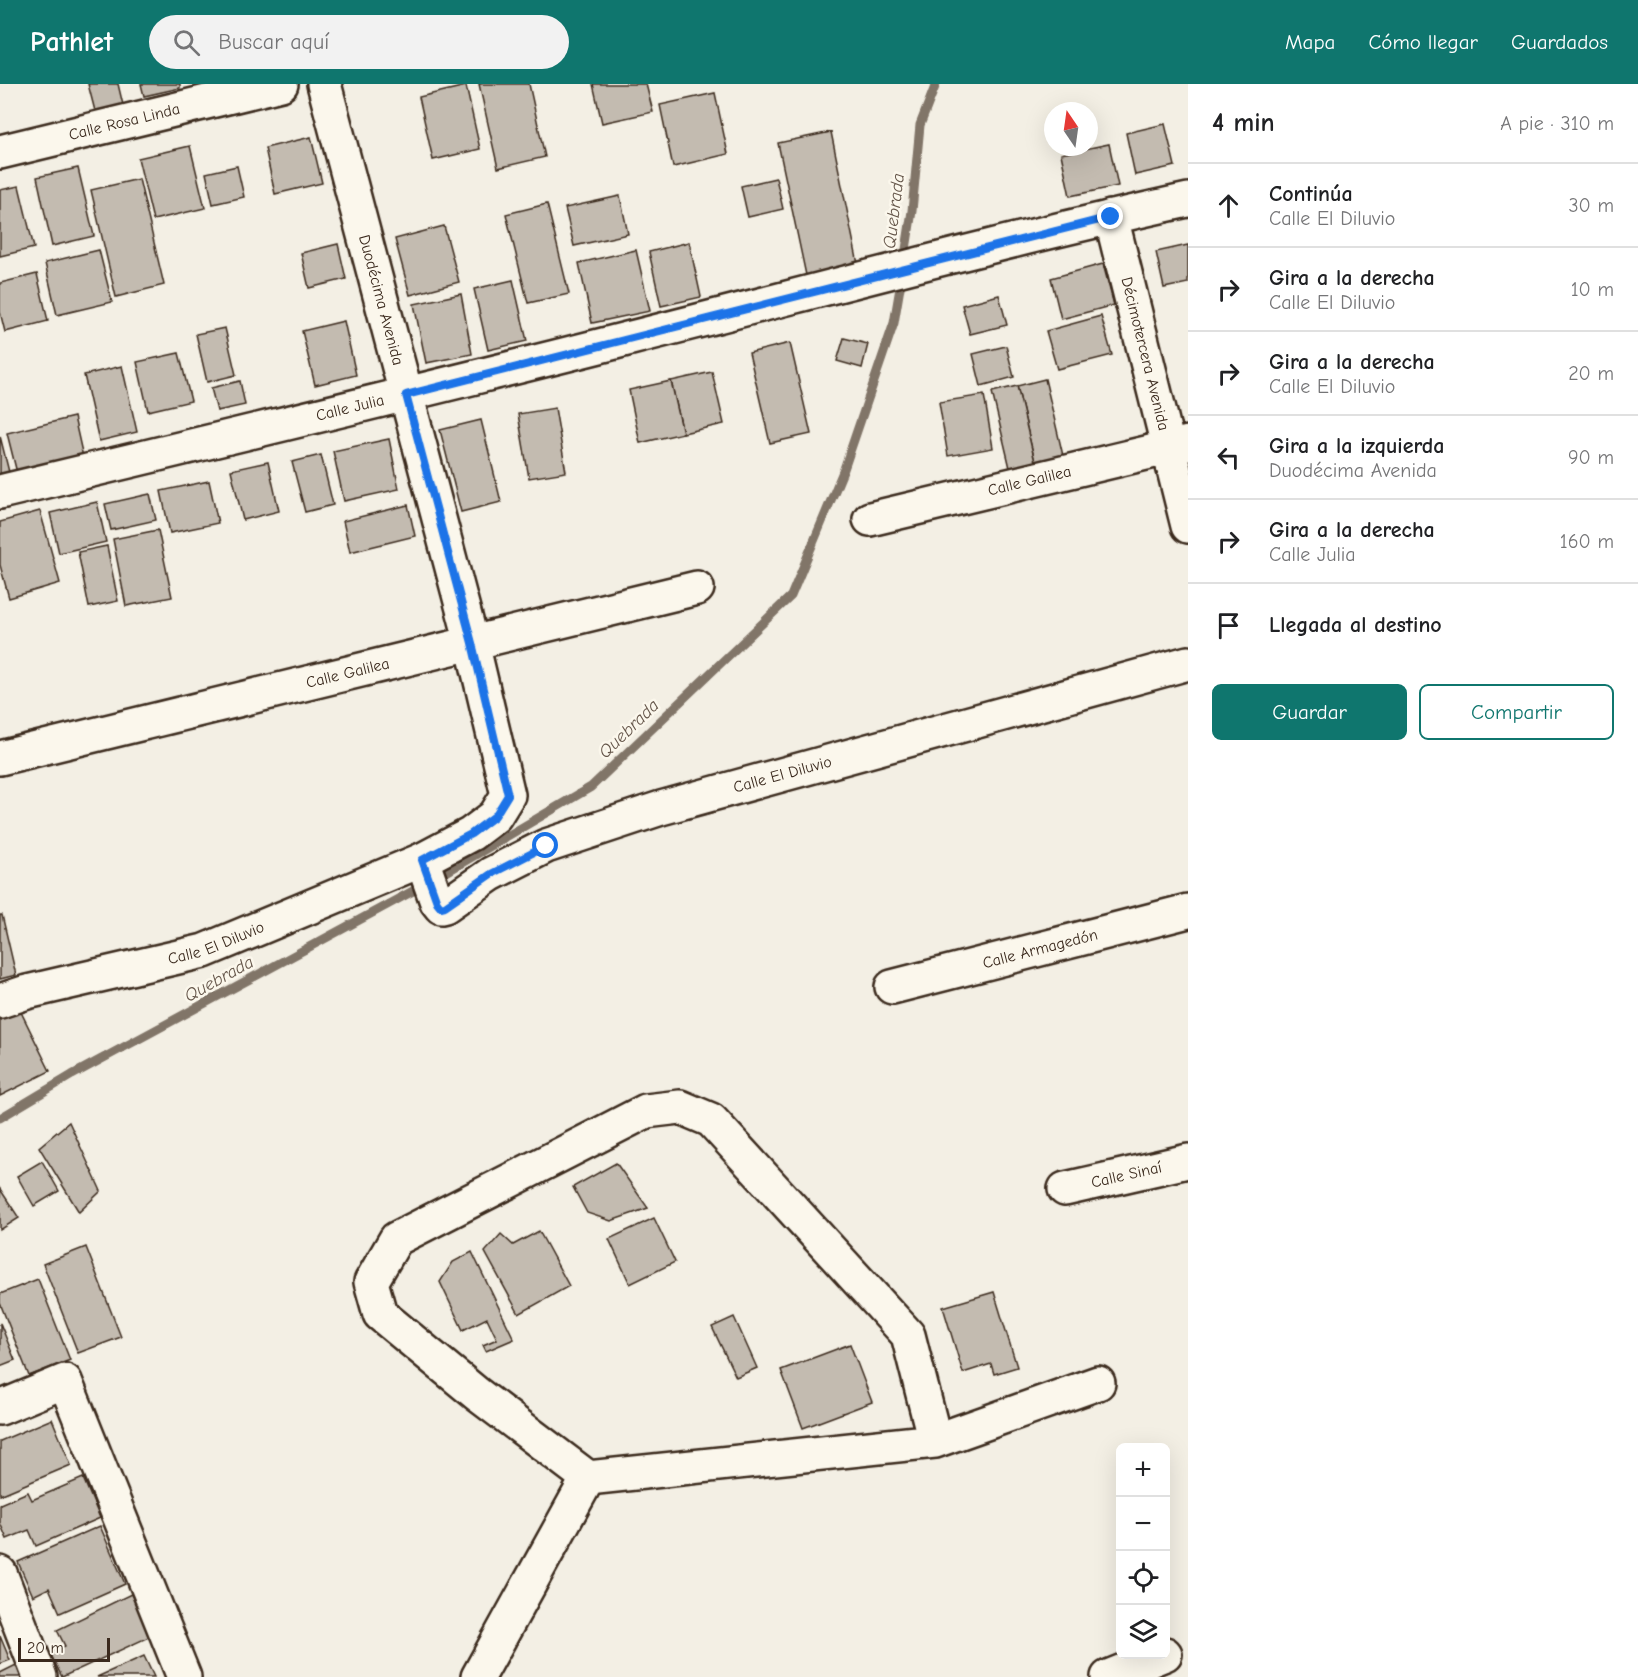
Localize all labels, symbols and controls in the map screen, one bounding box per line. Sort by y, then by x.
search box [149,15,569,69]
text: Pathlet [30,26,113,58]
icon: search [170,26,203,59]
text: Buscar aquí [218,29,329,55]
text: Mapa [1285,30,1335,54]
text: Cómo llegar [1368,30,1478,54]
text: Guardados [1511,30,1608,54]
street label: Calle Rosa Linda [67,100,182,144]
north arrow [1044,102,1098,156]
text: 4 min [1212,108,1275,138]
text: A pie · 310 m [1500,112,1614,135]
water label: Quebrada [879,172,909,250]
text: Continúa [1269,181,1353,207]
icon: ahead [1212,189,1245,222]
text: 30 m [1568,194,1614,217]
route end [1097,203,1123,229]
text: Calle El Diluvio [1269,207,1395,230]
street label: Duodécima Avenida [355,233,407,367]
text: Gira a la derecha [1269,265,1435,291]
icon: right [1212,273,1245,306]
street label: Décimotercera Avenida [1117,275,1173,432]
text: 10 m [1571,278,1614,301]
text: Calle El Diluvio [1269,291,1395,314]
text: Gira a la derecha [1269,349,1435,375]
icon: right [1212,357,1245,390]
text: 20 m [1568,362,1614,385]
text: Calle El Diluvio [1269,375,1395,398]
street label: Calle Julia [314,391,386,425]
text: Gira a la izquierda [1269,433,1444,459]
icon: left [1212,441,1245,474]
text: 90 m [1568,446,1614,469]
text: Duodécima Avenida [1269,459,1437,482]
street label: Calle Galilea [986,462,1073,500]
text: Gira a la derecha [1269,517,1435,543]
icon: right [1212,525,1245,558]
text: 160 m [1560,530,1614,553]
text: Calle Julia [1269,543,1356,566]
icon: arrive [1212,609,1245,642]
text: Llegada al destino [1269,612,1442,638]
street label: Calle Galilea [304,654,391,692]
button: Guardar [1212,684,1407,740]
button: Compartir [1419,684,1614,740]
water label: Quebrada [595,695,663,763]
street label: Calle El Diluvio [731,752,834,797]
route start [532,832,558,858]
street label: Calle El Diluvio [166,918,267,968]
street label: Calle Armagedón [981,926,1100,972]
water label: Quebrada [181,951,257,1007]
street label: Calle Sinaí [1089,1158,1164,1192]
map controls [1116,1443,1170,1659]
button: + [1116,1443,1170,1497]
button: − [1116,1497,1170,1551]
button: locate [1116,1551,1170,1605]
button: layers [1116,1605,1170,1659]
scale bar [18,1635,110,1662]
text: 20 m [27,1639,64,1657]

